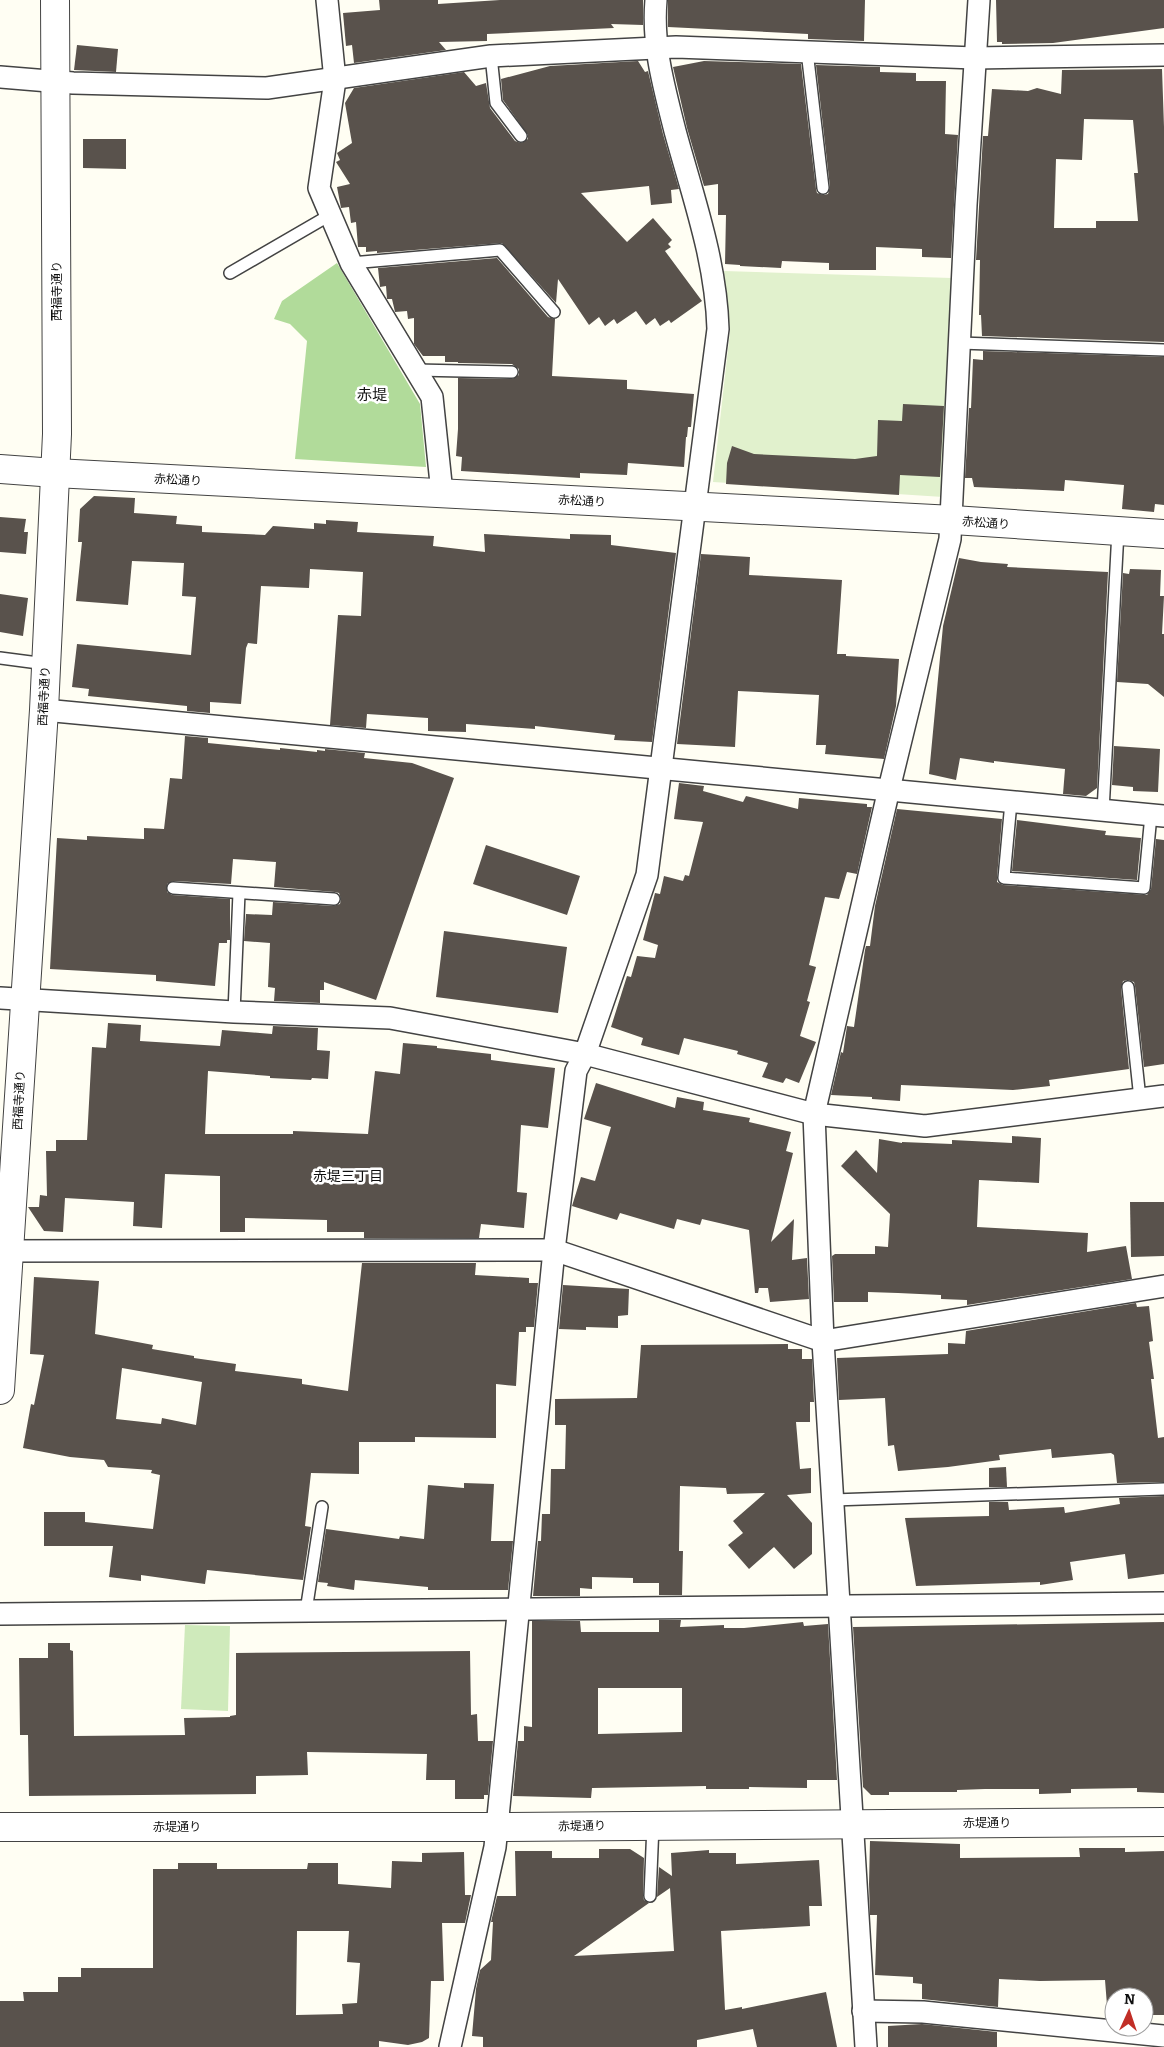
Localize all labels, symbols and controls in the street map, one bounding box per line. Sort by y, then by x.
street label: 西福寺通り [50,261,64,321]
district label: 赤堤 [357,386,387,404]
street label: 赤松通り [154,472,202,488]
street label: 赤松通り [558,493,606,509]
street label: 赤松通り [962,514,1010,532]
street label: 西福寺通り [35,666,53,726]
street label: 西福寺通り [10,1070,28,1130]
district label: 赤堤三丁目 [313,1168,383,1185]
street label: 赤堤通り [963,1816,1011,1830]
street label: 赤堤通り [558,1819,606,1833]
street label: 赤堤通り [153,1820,201,1834]
north arrow [1104,1987,1154,2037]
text: N [1124,1991,1136,2008]

